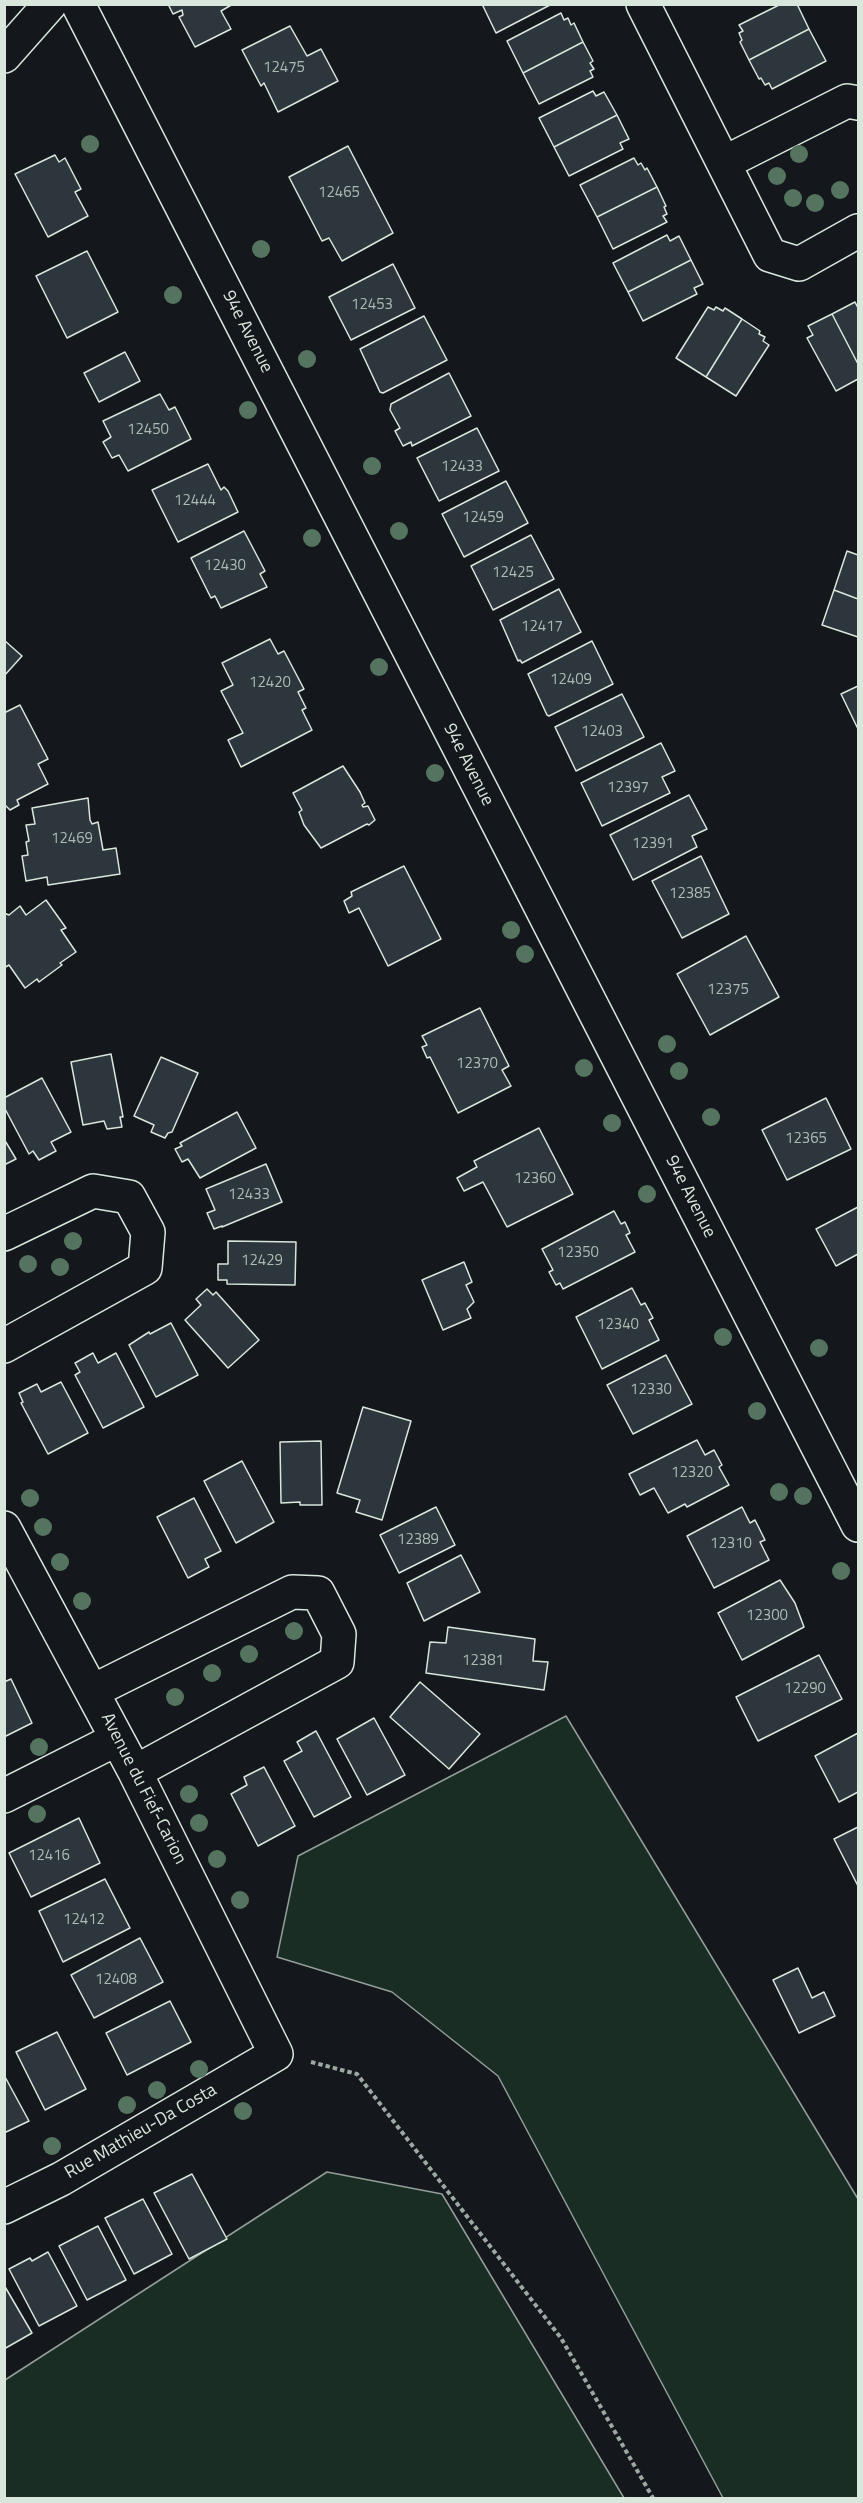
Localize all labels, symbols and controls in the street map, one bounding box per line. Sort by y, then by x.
house number: 12475 [263,59,305,77]
house number: 12465 [318,184,360,202]
street label: 94e Avenue [217,287,277,377]
house number: 12453 [351,296,393,314]
house number: 12450 [127,421,169,439]
house number: 12433 [441,458,483,476]
house number: 12444 [174,492,216,510]
house number: 12459 [462,509,504,527]
house number: 12430 [204,557,246,575]
house number: 12425 [492,564,534,582]
house number: 12417 [521,618,563,636]
house number: 12409 [550,671,592,689]
house number: 12420 [249,674,291,692]
street label: 94e Avenue [438,720,498,810]
house number: 12403 [581,723,623,741]
house number: 12397 [607,779,649,797]
house number: 12469 [51,830,93,848]
house number: 12391 [632,835,674,853]
house number: 12385 [669,885,711,903]
house number: 12375 [707,981,749,999]
house number: 12370 [456,1055,498,1073]
house number: 12365 [785,1130,827,1148]
street label: 94e Avenue [660,1152,720,1242]
house number: 12360 [514,1170,556,1188]
house number: 12433 [228,1186,270,1204]
house number: 12350 [557,1244,599,1262]
house number: 12429 [241,1252,283,1270]
house number: 12340 [597,1316,639,1334]
house number: 12330 [630,1381,672,1399]
house number: 12320 [671,1464,713,1482]
house number: 12389 [397,1531,439,1549]
house number: 12310 [710,1535,752,1553]
house number: 12300 [746,1607,788,1625]
house number: 12381 [462,1652,504,1670]
house number: 12290 [784,1680,826,1698]
street label: Avenue du Fief-Carion [95,1710,191,1868]
house number: 12416 [28,1847,70,1865]
house number: 12412 [63,1911,105,1929]
house number: 12408 [95,1971,137,1989]
street label: Rue Mathieu-Da Costa [61,2080,221,2184]

